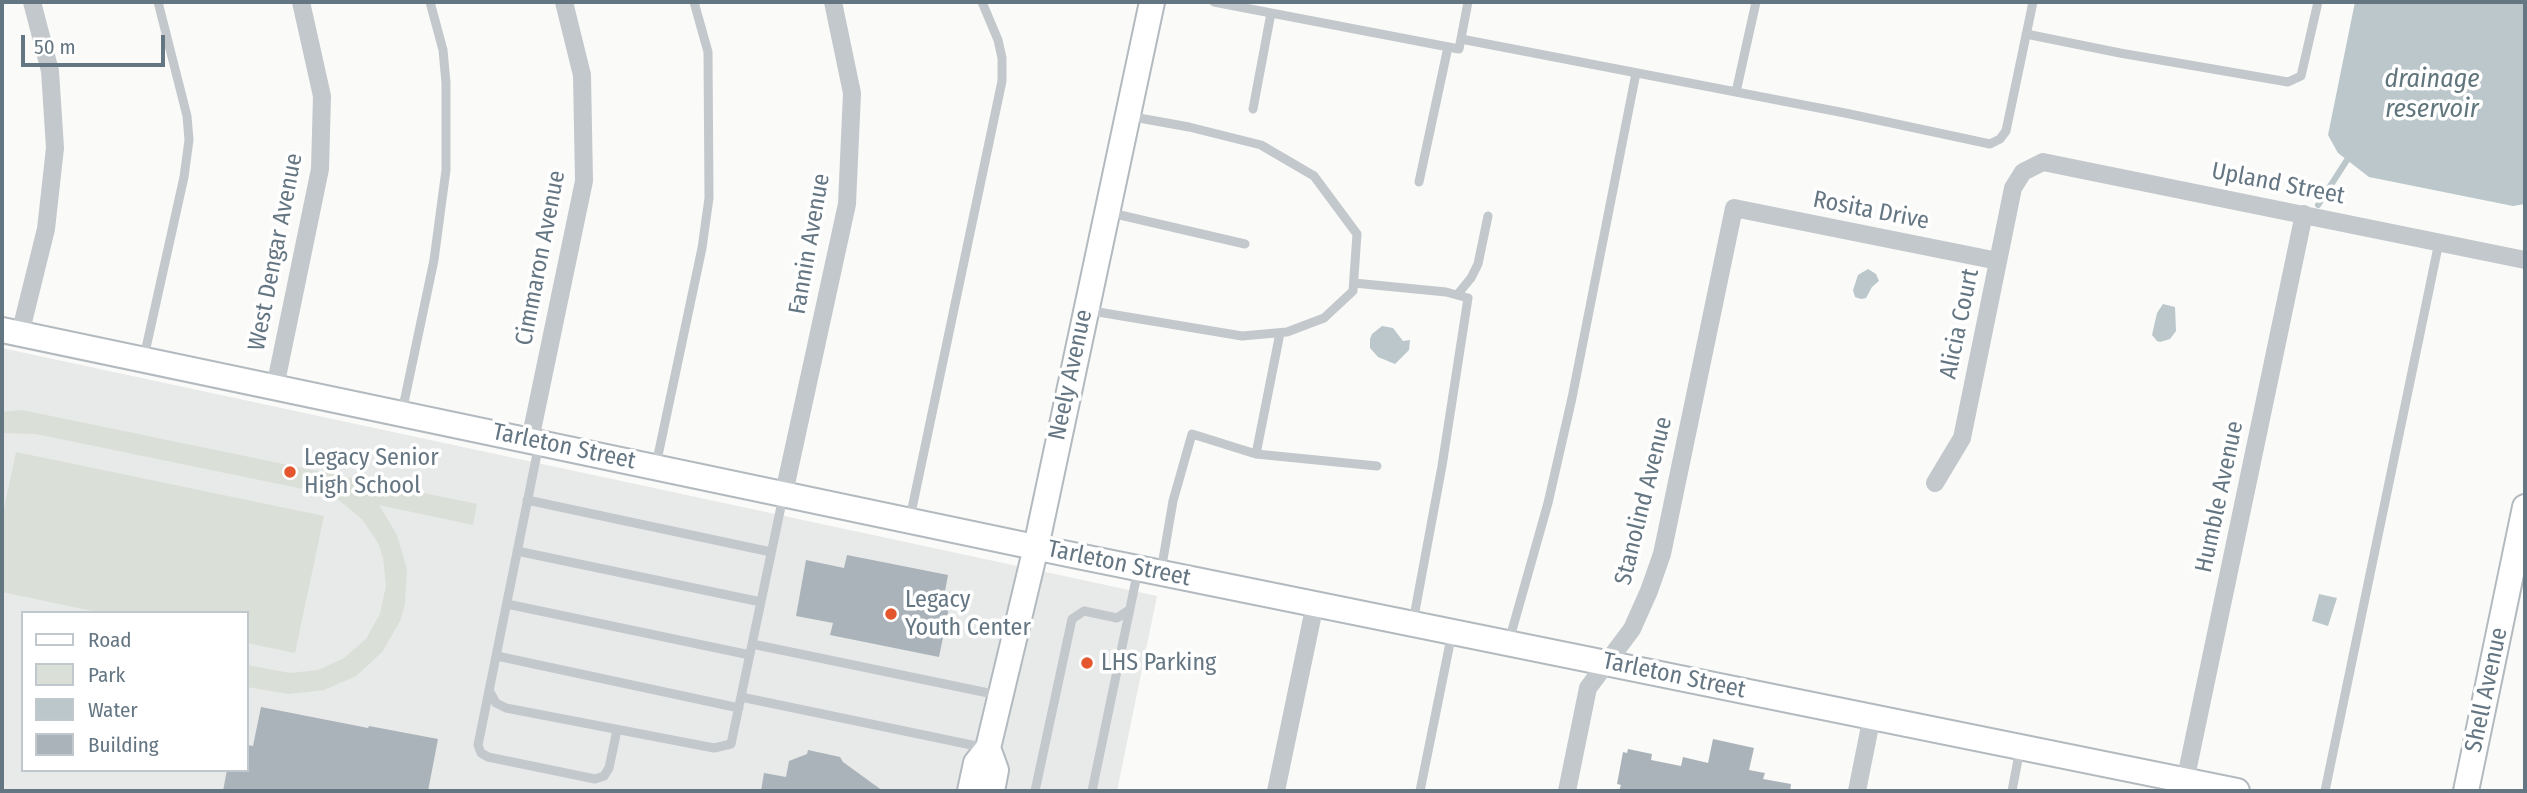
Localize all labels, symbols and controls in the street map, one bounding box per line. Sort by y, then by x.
scale bar [24,21,168,65]
text: 50 m [34,34,76,60]
water label: drainage reservoir [2384,64,2480,126]
street label: West Dengar Avenue [243,151,309,353]
street label: Upland Street [2209,157,2347,211]
street label: Cimmaron Avenue [510,168,572,348]
street label: Fannin Avenue [783,171,837,317]
street label: Rosita Drive [1811,186,1931,236]
street label: Alicia Court [1934,266,1986,382]
street label: Neely Avenue [1043,307,1099,443]
street label: Stanolind Avenue [1609,414,1679,588]
street label: Tarleton Street [490,418,638,476]
street label: Humble Avenue [2190,419,2250,575]
place label: Legacy Senior High School [304,444,439,500]
marker: Legacy Senior High School [282,464,298,480]
street label: Tarleton Street [1045,535,1193,593]
place label: Legacy Youth Center [905,586,1031,642]
marker: Legacy Youth Center [883,606,899,622]
legend [21,611,248,772]
street label: Shell Avenue [2460,625,2514,755]
text: Road [88,627,132,653]
street label: Tarleton Street [1600,647,1748,705]
place label: LHS Parking [1101,649,1216,677]
marker: LHS Parking [1079,655,1095,671]
text: Park [88,662,125,688]
text: Water [88,697,138,723]
text: Building [88,732,159,758]

